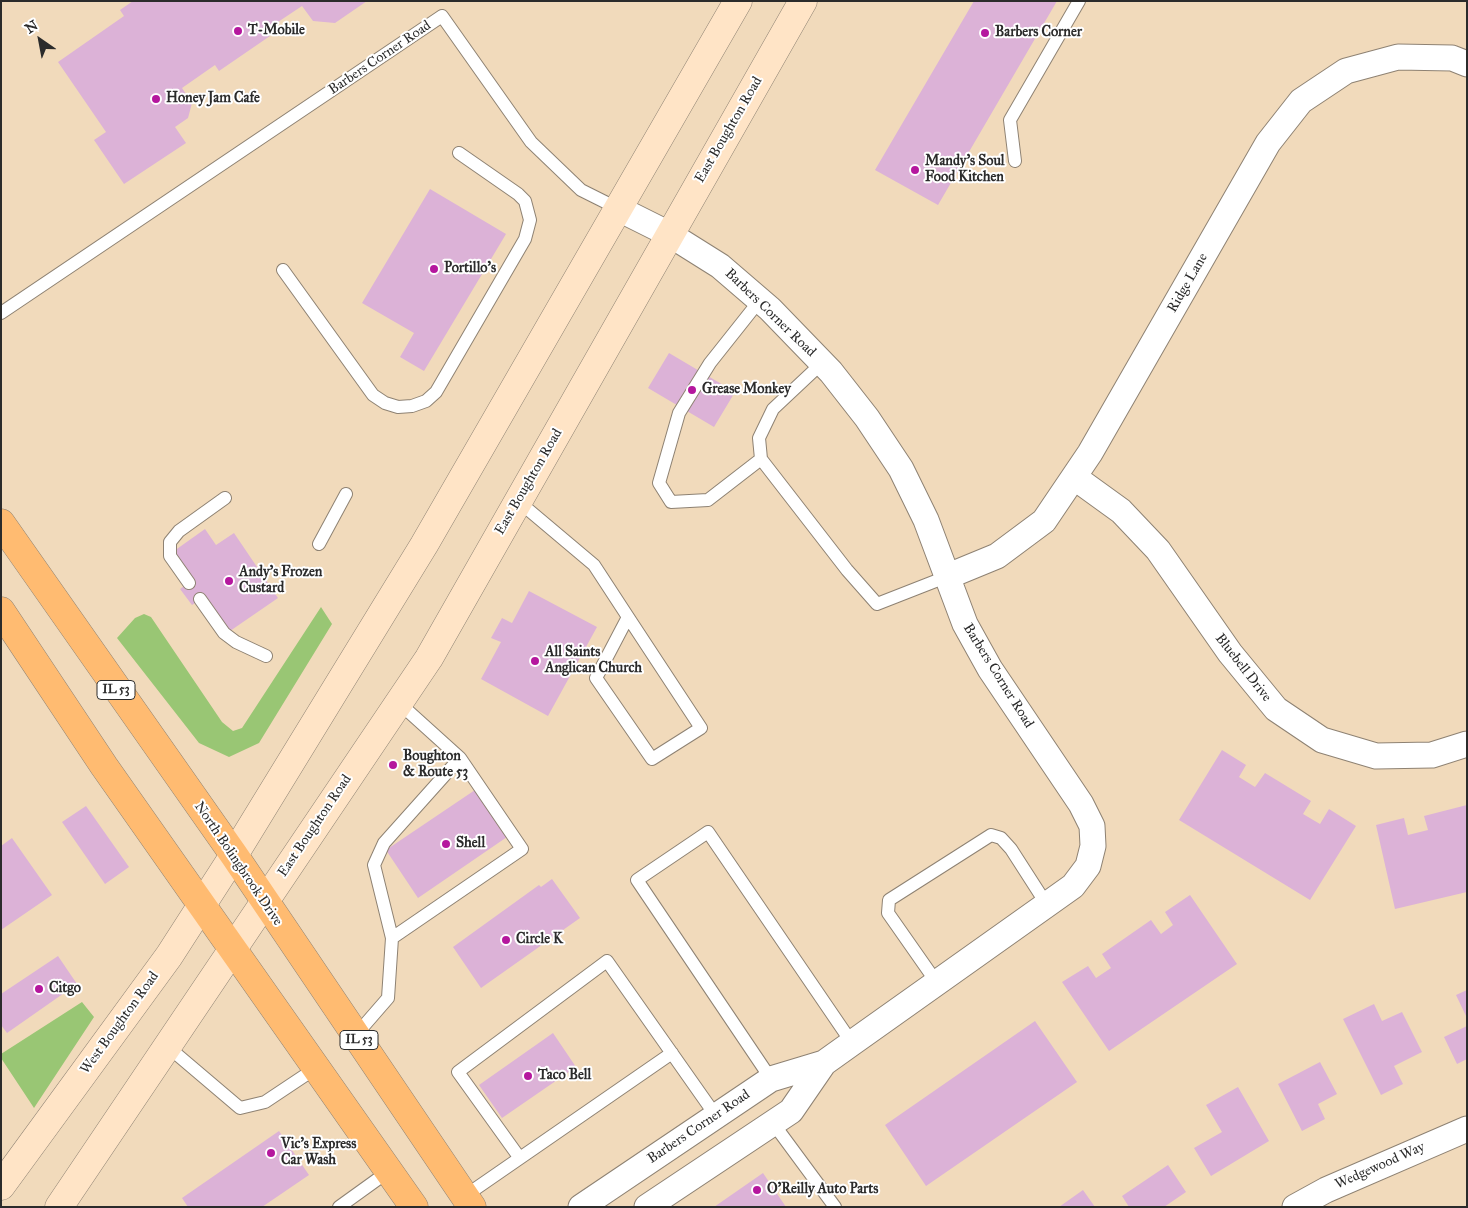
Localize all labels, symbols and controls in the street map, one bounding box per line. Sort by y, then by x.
north arrow [15,15,65,65]
text: N [22,17,41,37]
street label: Barbers Corner Road [326,18,434,98]
place label: T-Mobile [248,23,305,39]
marker: T-Mobile [232,25,244,37]
place label: Barbers Corner [995,25,1082,41]
marker: Barbers Corner [979,27,991,39]
street label: East Boughton Road [692,74,766,186]
place label: Honey Jam Cafe [166,91,260,107]
marker: Honey Jam Cafe [150,93,162,105]
place label: Mandy's Soul Food Kitchen [925,154,1005,186]
marker: Mandy's Soul Food Kitchen [909,164,921,176]
street label: Ridge Lane [1164,250,1212,316]
place label: Portillo's [444,261,496,277]
marker: Portillo's [428,263,440,275]
street label: Barbers Corner Road [721,265,819,361]
place label: Grease Monkey [702,382,791,398]
marker: Grease Monkey [686,384,698,396]
street label: East Boughton Road [492,426,566,538]
place label: Andy's Frozen Custard [239,565,322,598]
marker: Andy's Frozen Custard [223,575,235,587]
street label: Barbers Corner Road [959,621,1037,731]
street label: Bluebell Drive [1211,631,1275,705]
place label: All Saints Anglican Church [545,645,642,678]
marker: All Saints Anglican Church [529,655,541,667]
road number: IL 53 [97,680,135,700]
place label: Boughton & Route 53 [403,749,468,782]
marker: Boughton & Route 53 [387,759,399,771]
street label: East Boughton Road [275,772,355,880]
street label: North Bolingbrook Drive [190,799,286,929]
place label: Shell [456,836,485,852]
marker: Shell [440,838,452,850]
place label: Circle K [516,932,563,948]
marker: Circle K [500,934,512,946]
street label: West Boughton Road [77,969,163,1077]
place label: Citgo [49,981,81,997]
marker: Citgo [33,983,45,995]
road number: IL 53 [340,1030,378,1050]
place label: Taco Bell [538,1068,591,1084]
marker: Taco Bell [522,1070,534,1082]
street label: Barbers Corner Road [645,1087,753,1167]
place label: Vic's Express Car Wash [281,1137,356,1170]
street label: Wedgewood Way [1333,1139,1427,1193]
marker: Vic's Express Car Wash [265,1147,277,1159]
place label: O'Reilly Auto Parts [767,1182,878,1198]
marker: O'Reilly Auto Parts [751,1184,763,1196]

